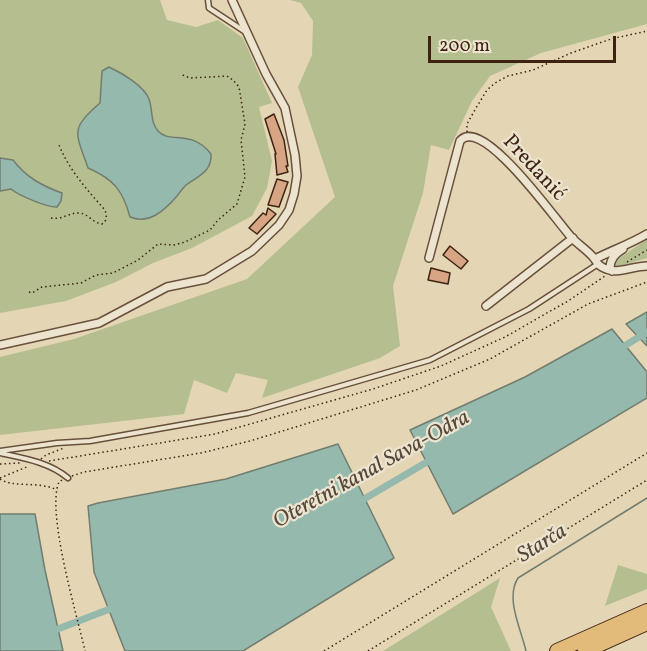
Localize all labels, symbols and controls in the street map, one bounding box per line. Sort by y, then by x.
scale bar [431,24,618,62]
text: 200 m [439,34,490,59]
street label: Predanić [496,131,570,207]
water label: Oteretni kanal Sava-Odra [269,406,475,536]
water label: Starča [513,520,573,570]

